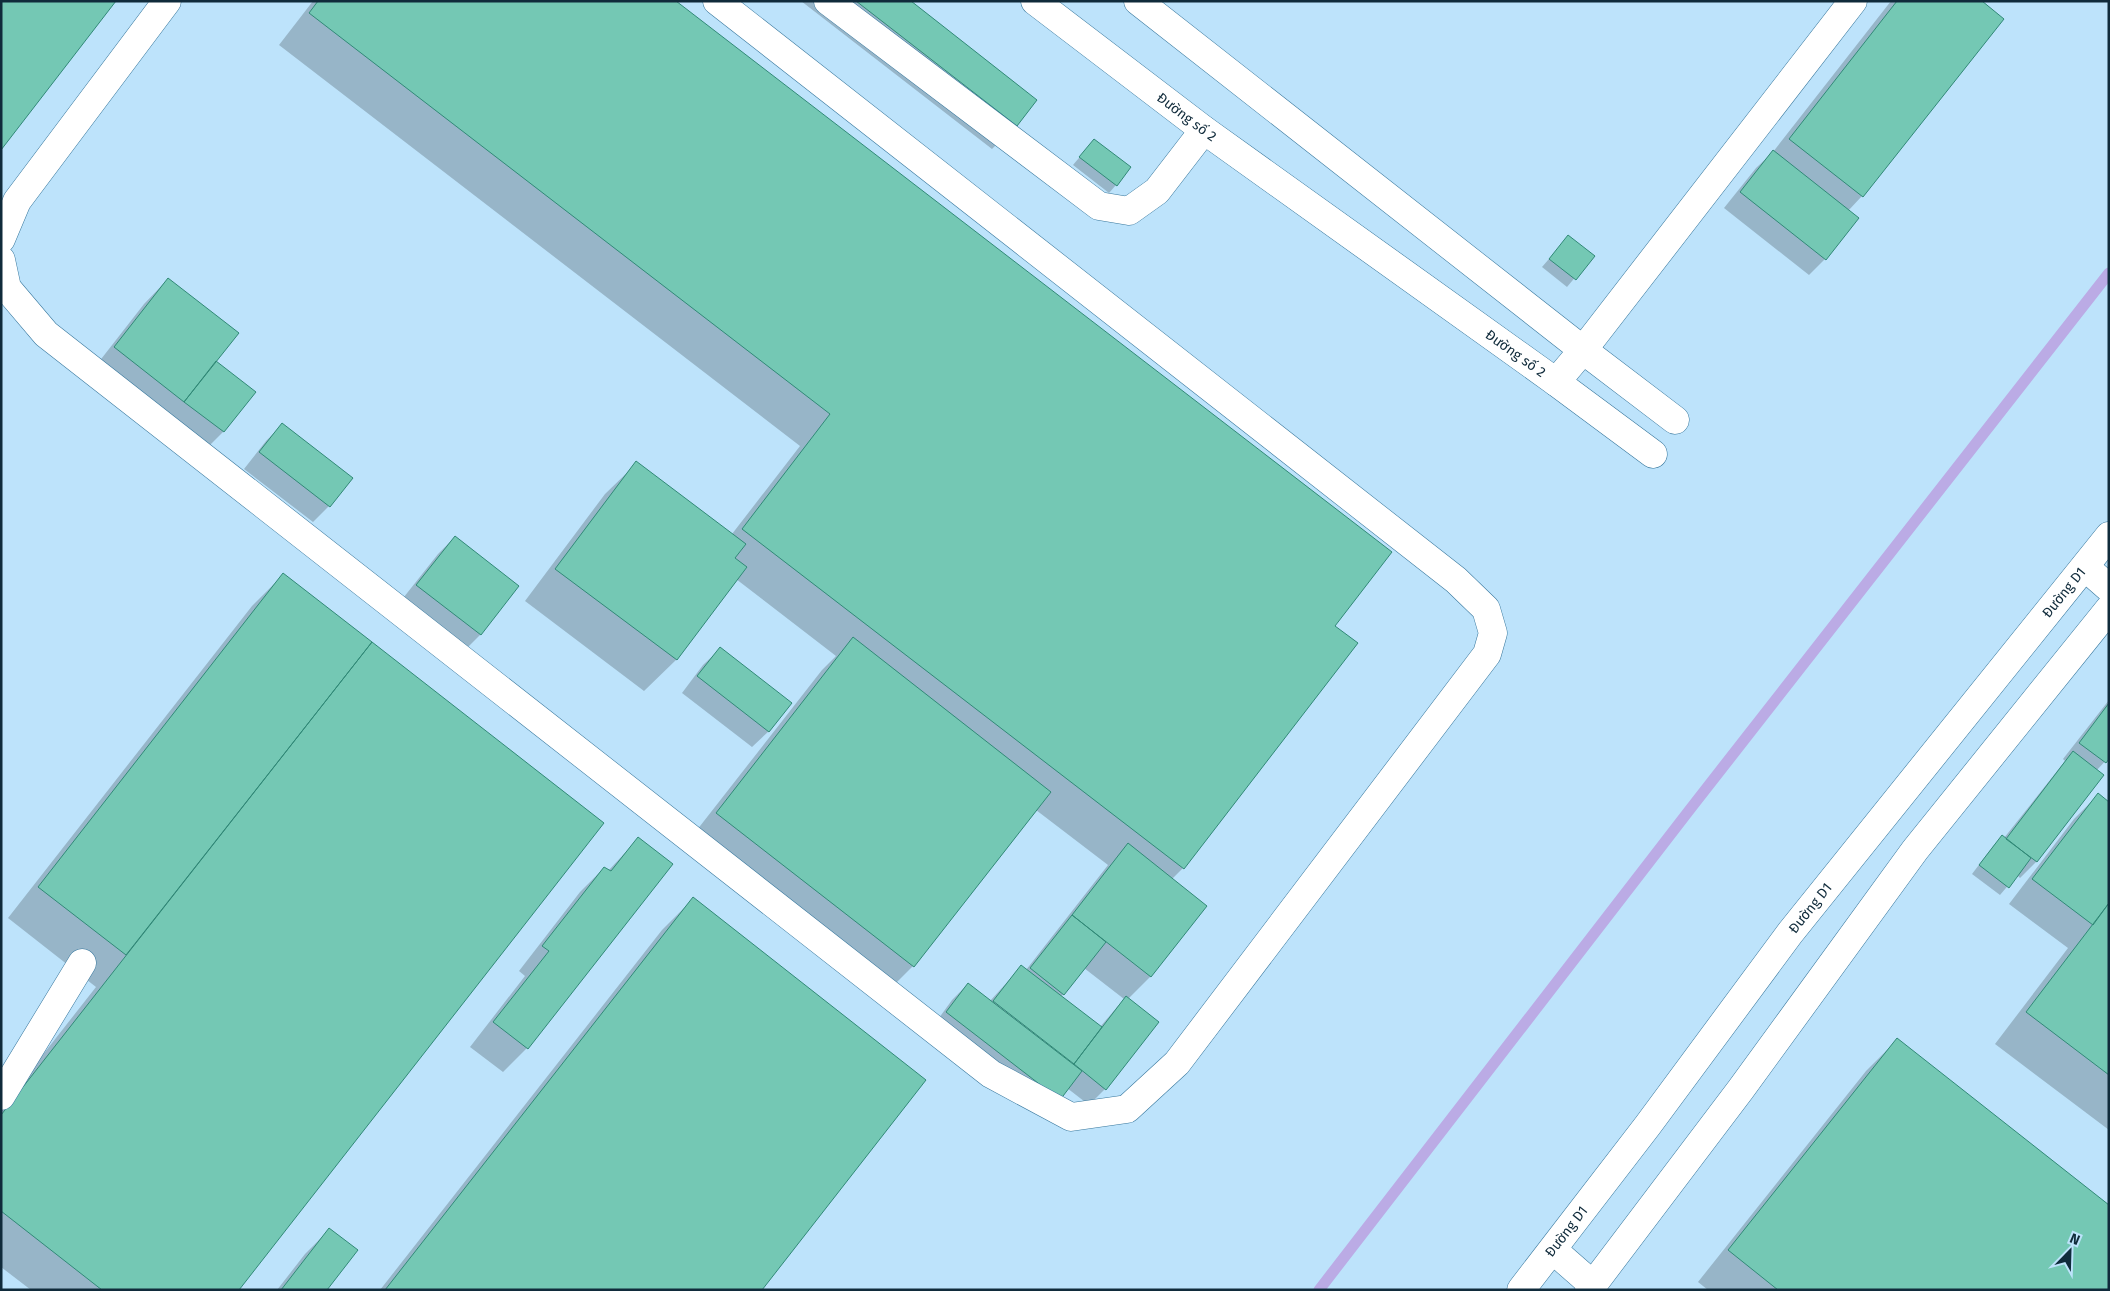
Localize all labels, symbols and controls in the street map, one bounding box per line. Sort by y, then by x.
street label: Đường số 2 [1154,89,1220,145]
street label: Đường số 2 [1482,326,1549,381]
street label: Đường D1 [2038,564,2089,621]
street label: Đường D1 [1785,879,1835,937]
street label: Đường D1 [1541,1202,1591,1260]
north arrow [2045,1226,2095,1276]
text: N [2067,1230,2082,1249]

